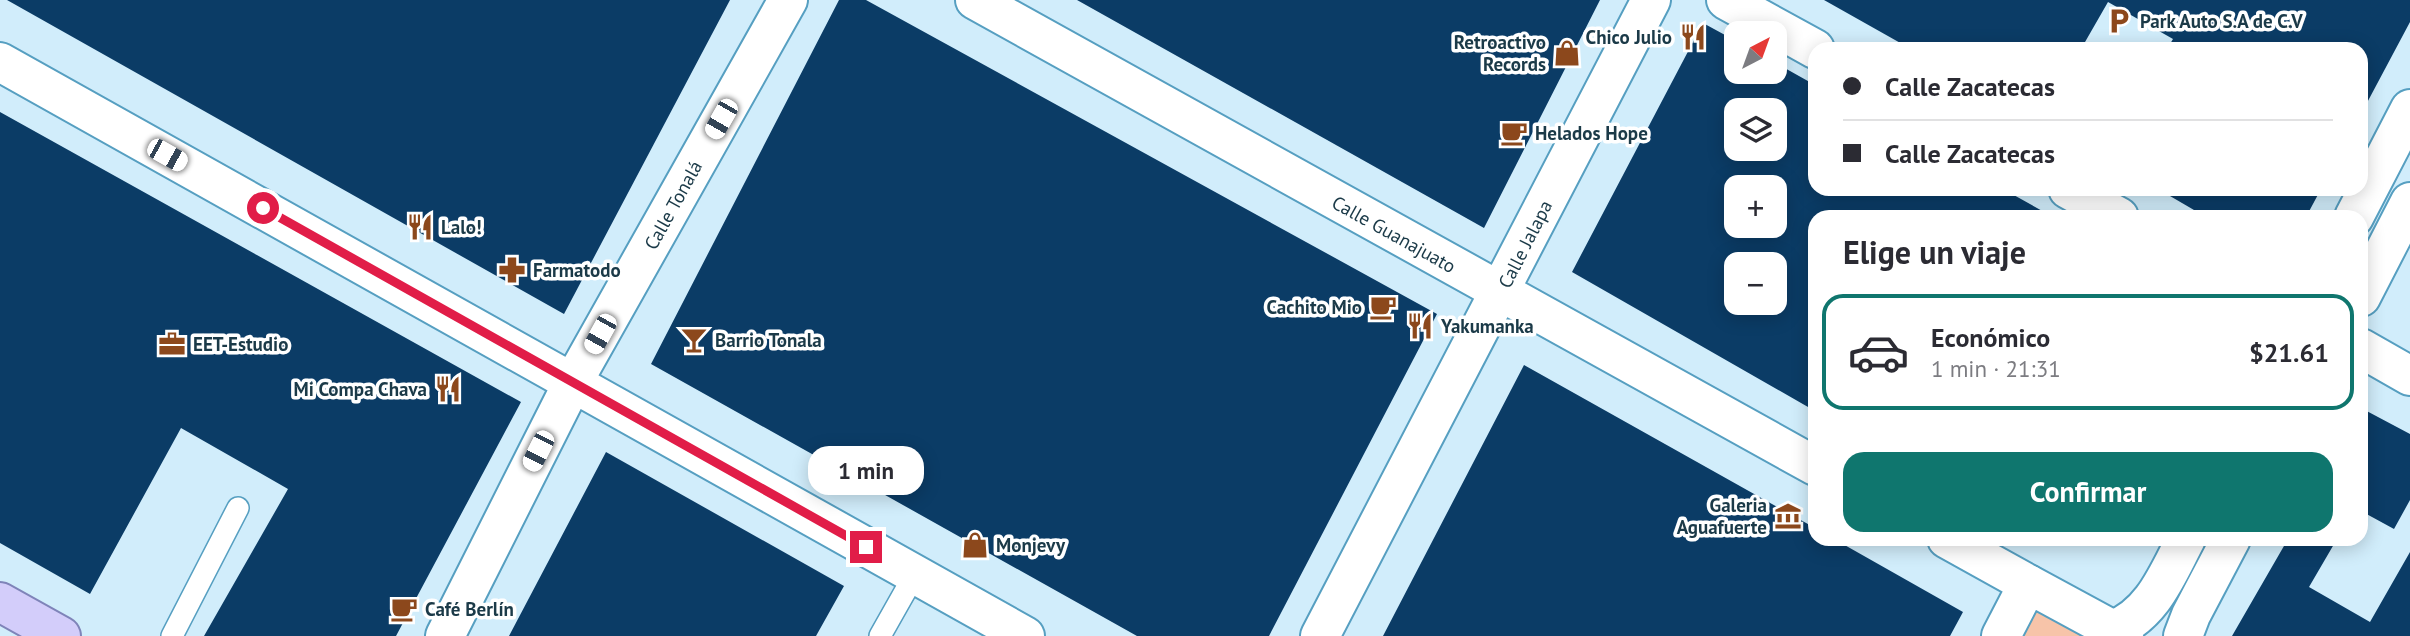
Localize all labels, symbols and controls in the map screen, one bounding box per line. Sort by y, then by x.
parking icon: Park Auto S.A de C.V [2104,6,2134,36]
place label: Park Auto S.A de C.V [2140,9,2303,33]
north arrow [1724,21,1787,84]
map controls [1724,21,1787,315]
restaurant icon: Chico Julio [1678,22,1708,52]
place label: Chico Julio [1586,25,1672,49]
place label: Retroactivo Records [1454,30,1546,76]
shop icon: Retroactivo Records [1552,38,1582,68]
text: Calle Zacatecas [1885,70,2055,103]
car [702,96,741,142]
button: layers [1724,98,1787,161]
cafe icon: Helados Hope [1499,118,1529,148]
place label: Helados Hope [1535,121,1648,145]
car [144,136,191,174]
text: Calle Zacatecas [1885,137,2055,170]
street label: Calle Tonalá [639,156,707,254]
button: + [1724,175,1787,238]
street label: Calle Guanajuato [1328,190,1460,278]
route start [247,192,279,224]
street label: Calle Jalapa [1493,196,1557,292]
restaurant icon: Lalo! [405,212,435,242]
place label: Lalo! [441,215,482,239]
text: Elige un viaje [1843,231,2026,273]
button: − [1724,252,1787,315]
pharmacy icon: Farmatodo [497,255,527,285]
place label: Farmatodo [533,258,621,282]
cafe icon: Cachito Mio [1368,292,1398,322]
place label: Cachito Mio [1266,295,1362,319]
car [581,311,620,357]
restaurant icon: Yakumanka [1405,311,1435,341]
place label: Yakumanka [1440,314,1534,338]
icon: car [1847,321,1910,384]
text: Económico [1931,321,2050,354]
bar icon: Barrio Tonala [679,325,709,355]
place label: Barrio Tonala [715,328,822,352]
office icon: EET-Estudio [157,329,187,359]
place label: EET-Estudio [193,332,288,356]
text: $21.61 [2249,336,2329,369]
text: 1 min · 21:31 [1931,354,2061,383]
restaurant icon: Mi Compa Chava [433,374,463,404]
place label: Mi Compa Chava [294,377,427,401]
car [520,428,557,474]
callout: 1 min [808,446,924,494]
button: Confirmar [1843,452,2333,532]
text: 1 min [838,456,894,485]
place label: Galeria Aguafuerte [1677,493,1767,539]
museum icon: Galeria Aguafuerte [1773,501,1803,531]
shop icon: Monjevy [960,530,990,560]
route end [850,531,882,563]
place label: Monjevy [996,533,1066,557]
cafe icon: Café Berlín [389,594,419,624]
place label: Café Berlín [425,597,514,621]

